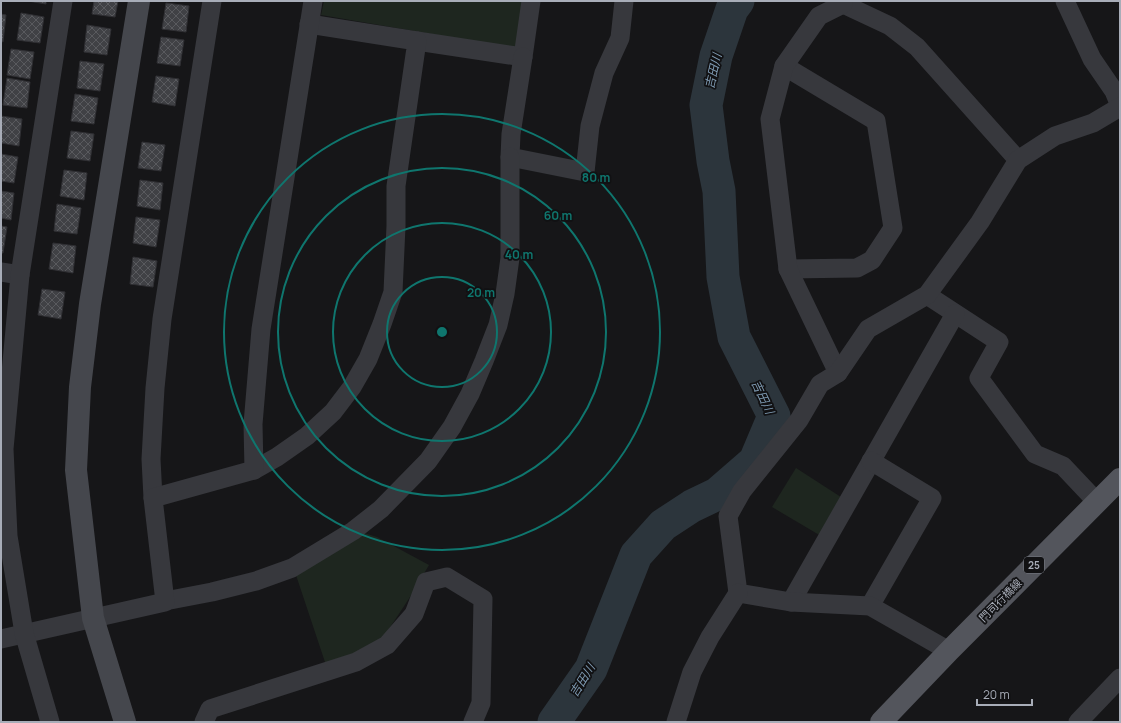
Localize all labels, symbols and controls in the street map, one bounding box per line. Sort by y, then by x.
water label: 吉田川 [701,50,726,90]
text: 80 m [582,169,610,186]
text: 60 m [544,207,572,224]
text: 40 m [505,246,533,263]
text: 20 m [467,284,495,301]
centre of rings [435,325,449,339]
water label: 吉田川 [748,377,779,419]
road number: 25 [1024,557,1044,573]
street label: 門司行橋線 [975,575,1025,625]
water label: 吉田川 [565,659,600,700]
scale bar [977,681,1032,707]
text: 20 m [983,686,1010,703]

